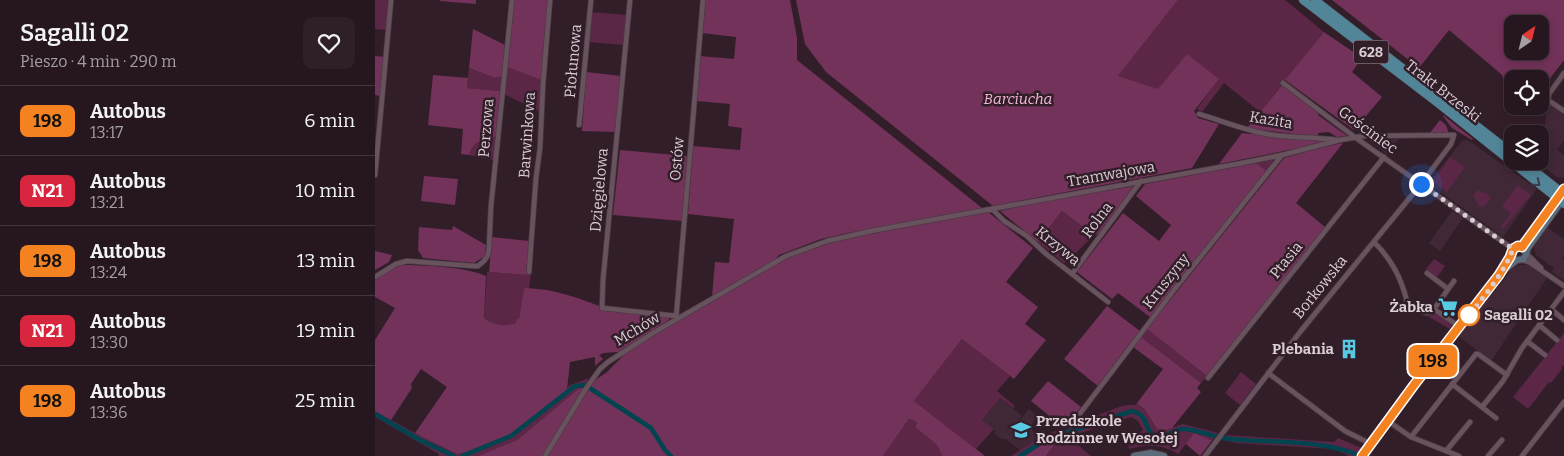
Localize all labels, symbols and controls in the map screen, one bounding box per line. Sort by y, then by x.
north arrow [1504,15,1549,60]
map controls [1504,15,1549,170]
button: heart [303,17,355,69]
text: Sagalli 02 [20,19,129,47]
street label: Piołunowa [561,23,585,99]
road number: 628 [1353,41,1389,64]
text: Pieszo · 4 min · 290 m [20,52,177,71]
street label: Trakt Brzeski [1402,56,1485,126]
button: locate [1504,70,1549,115]
park label: Barciucha [984,90,1052,108]
street label: Barwinkowa [515,91,539,179]
street label: Perzowa [474,98,498,158]
text: Autobus [90,100,166,123]
street label: Gościniec [1335,102,1401,158]
street label: Kazita [1248,107,1294,133]
text: 6 min [304,109,355,132]
text: 198 [33,110,62,132]
text: 13:17 [90,123,123,142]
button: layers [1504,125,1549,170]
street label: Ostów [666,135,688,182]
street label: Dzięgielowa [586,147,612,233]
street label: Tramwajowa [1066,157,1156,191]
text: Autobus [90,170,166,193]
your location [1409,172,1434,197]
one-way arrow [1531,178,1540,186]
text: 10 min [295,179,355,202]
text: N21 [32,180,63,202]
text: 13:21 [90,193,124,212]
street label: Rolna [1078,199,1116,241]
street label: Krzywa [1032,223,1084,269]
street label: Ptasia [1266,238,1306,282]
text: Autobus [90,240,166,263]
text: 13 min [297,249,355,272]
text: 198 [33,250,62,272]
street label: Kruszyny [1139,250,1193,312]
street label: Borkowska [1289,252,1351,322]
text: 13:24 [90,263,127,282]
supermarket icon: Żabka [1437,296,1459,318]
place label: Żabka [1389,298,1434,316]
marker: Sagalli 02 [1458,304,1480,326]
place label: Sagalli 02 [1484,306,1553,324]
street label: Mchów [611,308,664,350]
text: Autobus [90,310,166,333]
text: 19 min [297,319,355,342]
text: N21 [32,320,63,342]
text: 13:30 [90,333,128,352]
building icon: Plebania [1338,338,1360,360]
place label: Plebania [1272,340,1335,358]
line badge: 198 [1404,345,1462,377]
text: 198 [1418,350,1448,372]
text: Autobus [90,380,166,403]
text: 25 min [295,389,355,412]
text: 198 [33,390,62,412]
text: 13:36 [90,403,128,422]
place label: Przedszkole Rodzinne w Wesołej [1036,412,1178,447]
school or university icon: Przedszkole Rodzinne w Wesołej [1010,419,1032,441]

